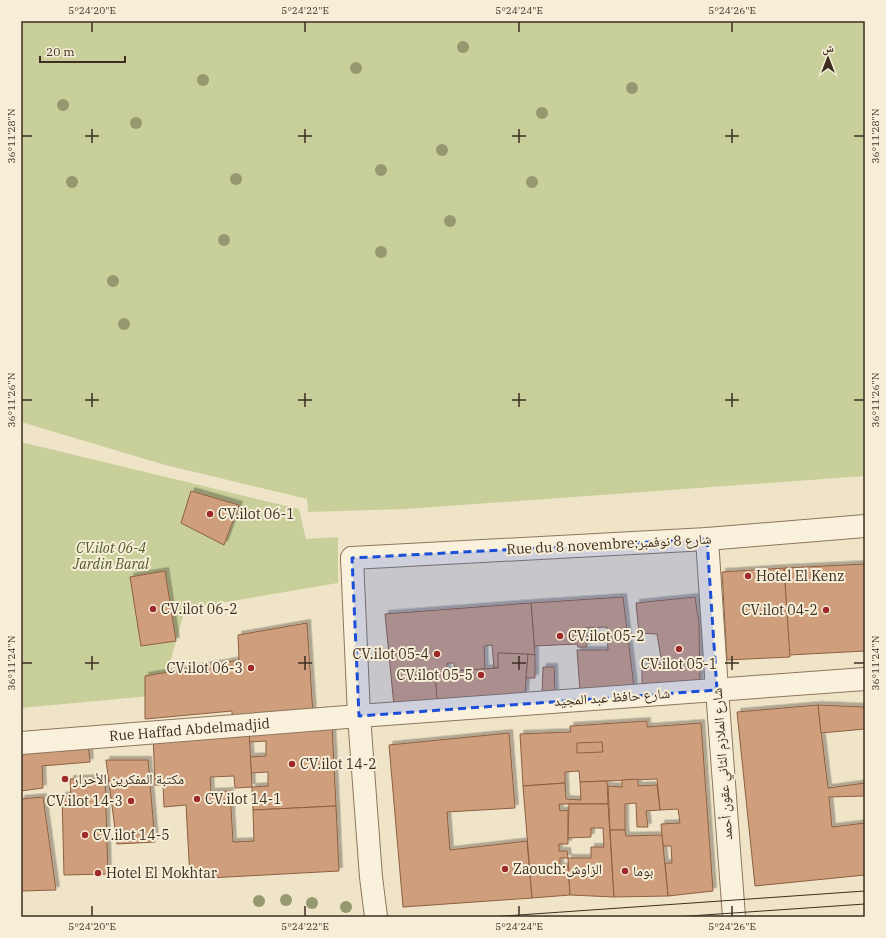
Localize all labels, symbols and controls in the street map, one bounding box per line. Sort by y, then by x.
text: 5°24'20"E [68,4,116,17]
text: 5°24'22"E [281,4,329,17]
text: 5°24'24"E [495,4,543,17]
text: 5°24'26"E [708,4,756,17]
scale bar [40,38,125,64]
north arrow [808,38,848,78]
text: ش [822,41,834,56]
text: 20 m [46,44,75,59]
text: 36°11'28"N [5,108,18,164]
text: 36°11'28"N [869,108,882,164]
text: 36°11'26"N [5,372,18,428]
text: 36°11'26"N [869,372,882,428]
place label: CV.ilot 06-1 [218,505,295,523]
marker: CV.ilot 06-1 [205,509,215,519]
street label: Rue du 8 novembre;شارع 8 نوفمبر [506,530,712,559]
park label: CV.ilot 06-4 Jardin Baral [72,539,150,573]
place label: Hotel El Kenz [756,567,844,585]
marker: Hotel El Kenz [743,571,753,581]
place label: CV.ilot 06-2 [161,600,238,618]
place label: CV.ilot 04-2 [741,601,818,619]
marker: CV.ilot 06-2 [148,604,158,614]
marker: CV.ilot 04-2 [821,605,831,615]
place label: CV.ilot 05-2 [568,627,645,645]
marker: CV.ilot 05-2 [555,631,565,641]
text: 36°11'24"N [5,635,18,691]
text: 36°11'24"N [869,635,882,691]
marker: CV.ilot 05-1 [674,644,684,654]
place label: CV.ilot 05-4 [352,645,429,663]
marker: CV.ilot 05-4 [432,649,442,659]
place label: CV.ilot 05-1 [641,655,717,673]
place label: CV.ilot 06-3 [166,659,243,677]
marker: CV.ilot 06-3 [246,663,256,673]
place label: CV.ilot 05-5 [396,666,473,684]
marker: CV.ilot 05-5 [476,670,486,680]
street label: شارع حافظ عبد المجيد [553,684,671,711]
street label: شارع الملازم الثاني عقون أحمد [708,687,739,841]
street label: Rue Haffad Abdelmadjid [108,714,271,745]
place label: CV.ilot 14-2 [300,755,377,773]
marker: CV.ilot 14-2 [287,759,297,769]
place label: مكتبة المفكرين الأحرار [72,770,184,788]
marker: مكتبة المفكرين الأحرار [60,774,70,784]
place label: CV.ilot 14-1 [205,790,282,808]
place label: CV.ilot 14-3 [46,792,123,810]
marker: CV.ilot 14-1 [192,794,202,804]
marker: CV.ilot 14-3 [126,796,136,806]
place label: CV.ilot 14-5 [93,826,170,844]
marker: CV.ilot 14-5 [80,830,90,840]
place label: Zaouch:الزاوش [513,860,602,878]
place label: بوما [633,862,653,880]
place label: Hotel El Mokhtar [106,864,218,882]
marker: Zaouch:الزاوش [500,864,510,874]
marker: بوما [620,866,630,876]
marker: Hotel El Mokhtar [93,868,103,878]
text: 5°24'20"E [68,920,116,933]
text: 5°24'22"E [281,920,329,933]
text: 5°24'24"E [495,920,543,933]
text: 5°24'26"E [708,920,756,933]

